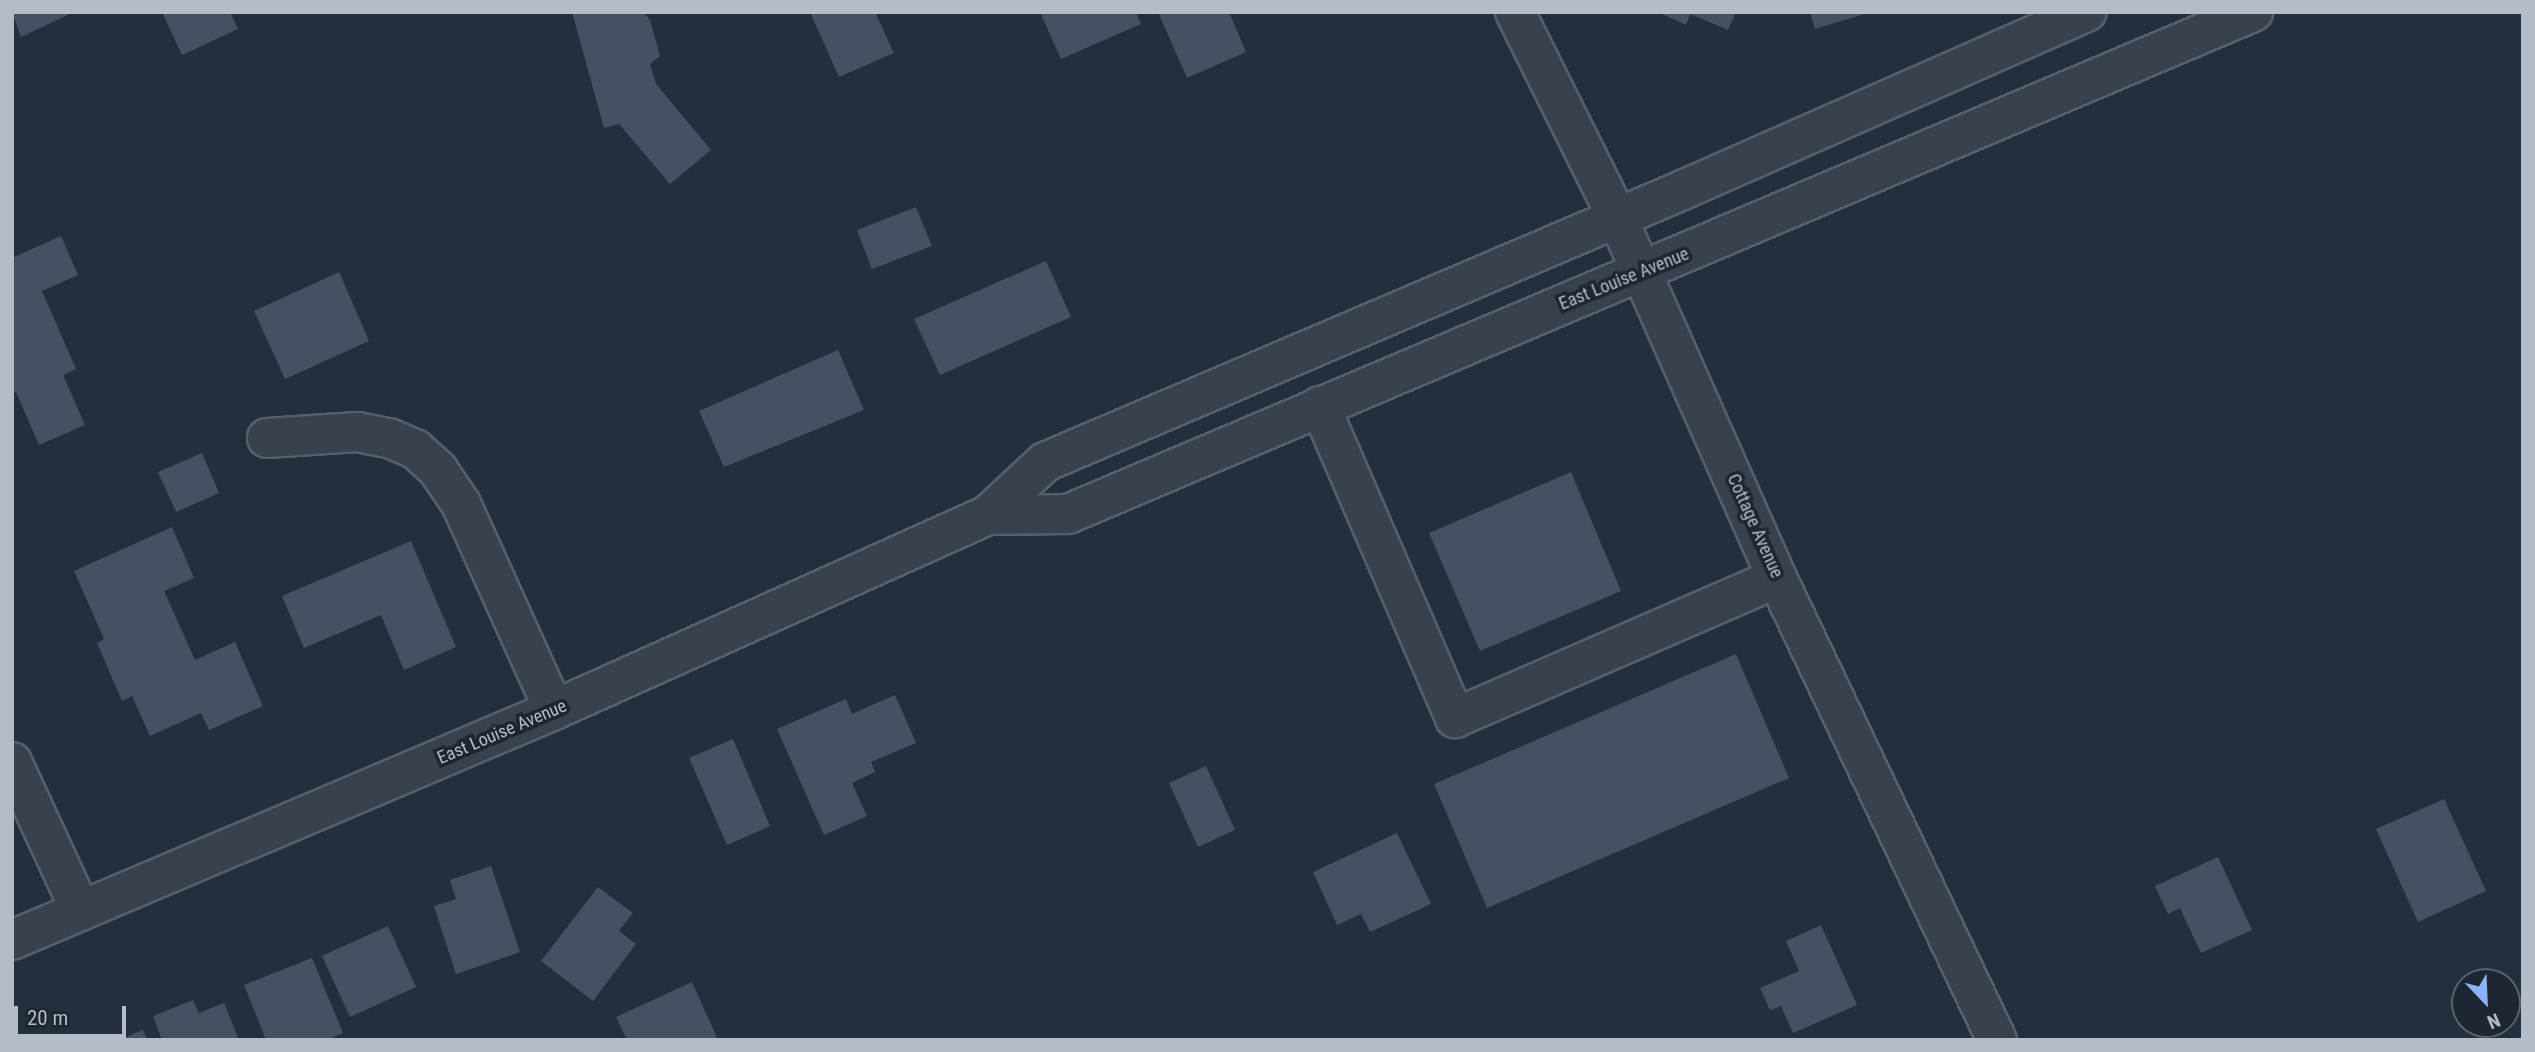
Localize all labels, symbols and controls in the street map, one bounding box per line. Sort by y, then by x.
street label: East Louise Avenue [1556,243,1692,315]
street label: Cottage Avenue [1722,471,1788,581]
street label: East Louise Avenue [434,695,570,769]
north arrow [2451,968,2521,1038]
scale bar [18,992,130,1036]
text: 20 m [27,1006,68,1030]
text: N [2484,1008,2503,1034]

